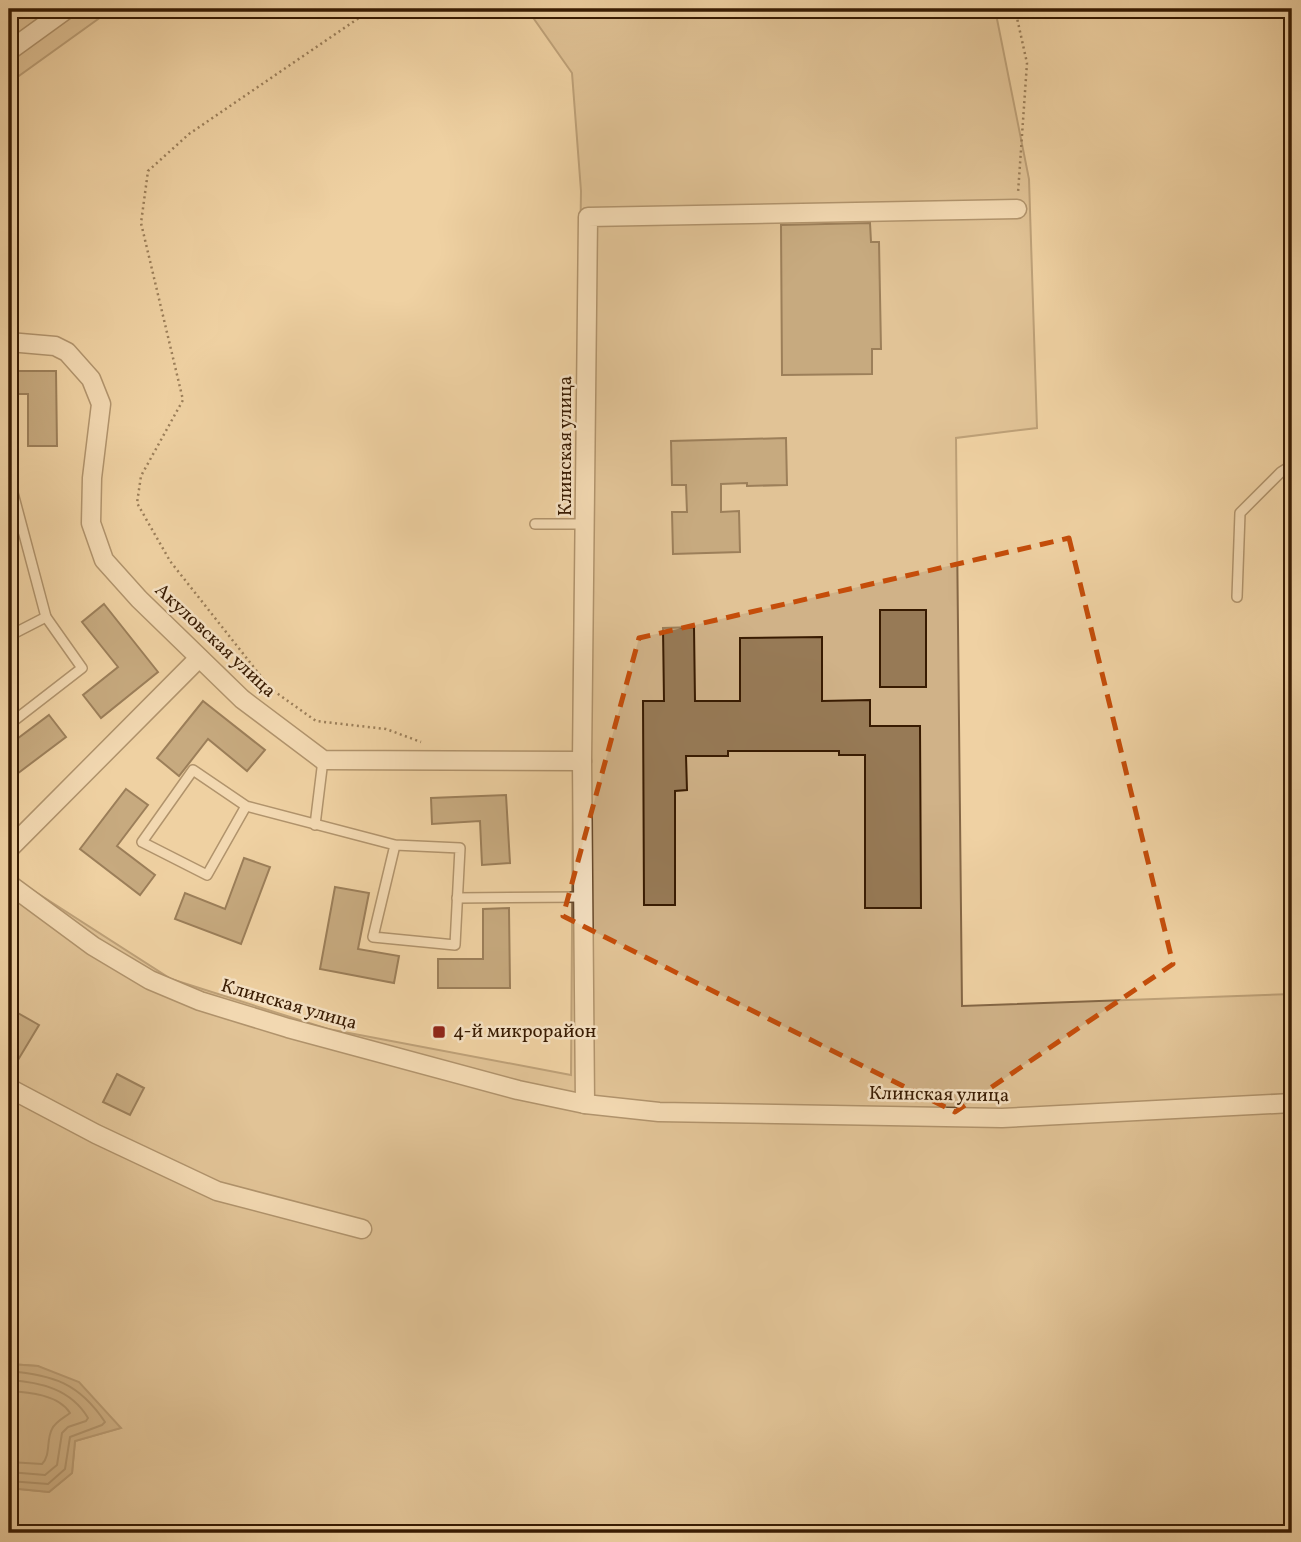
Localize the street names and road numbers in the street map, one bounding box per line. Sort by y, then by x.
street label: Клинская улица [553,376,579,516]
street label: Акуловская улица [149,578,281,704]
street label: Клинская улица [218,973,360,1037]
street label: Клинская улица [869,1081,1009,1109]

